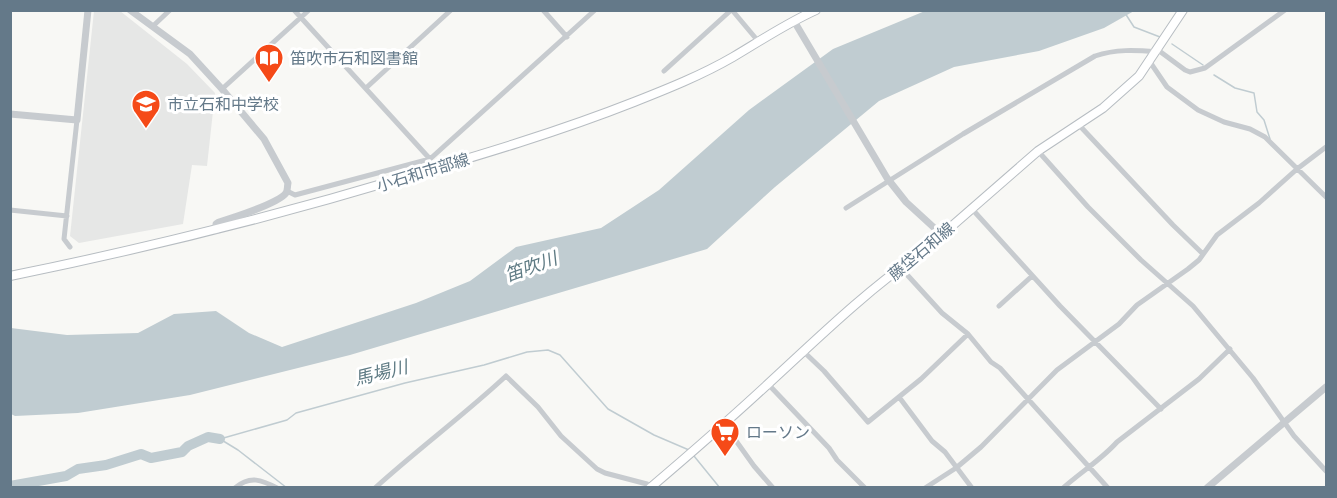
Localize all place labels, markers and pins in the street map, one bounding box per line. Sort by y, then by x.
library icon: 笛吹市石和図書館 [253,42,285,84]
place label: 笛吹市石和図書館 [290,49,418,68]
school or university icon: 市立石和中学校 [130,88,162,130]
place label: 市立石和中学校 [167,95,279,114]
supermarket icon: ローソン [709,416,741,458]
place label: ローソン [746,423,810,442]

